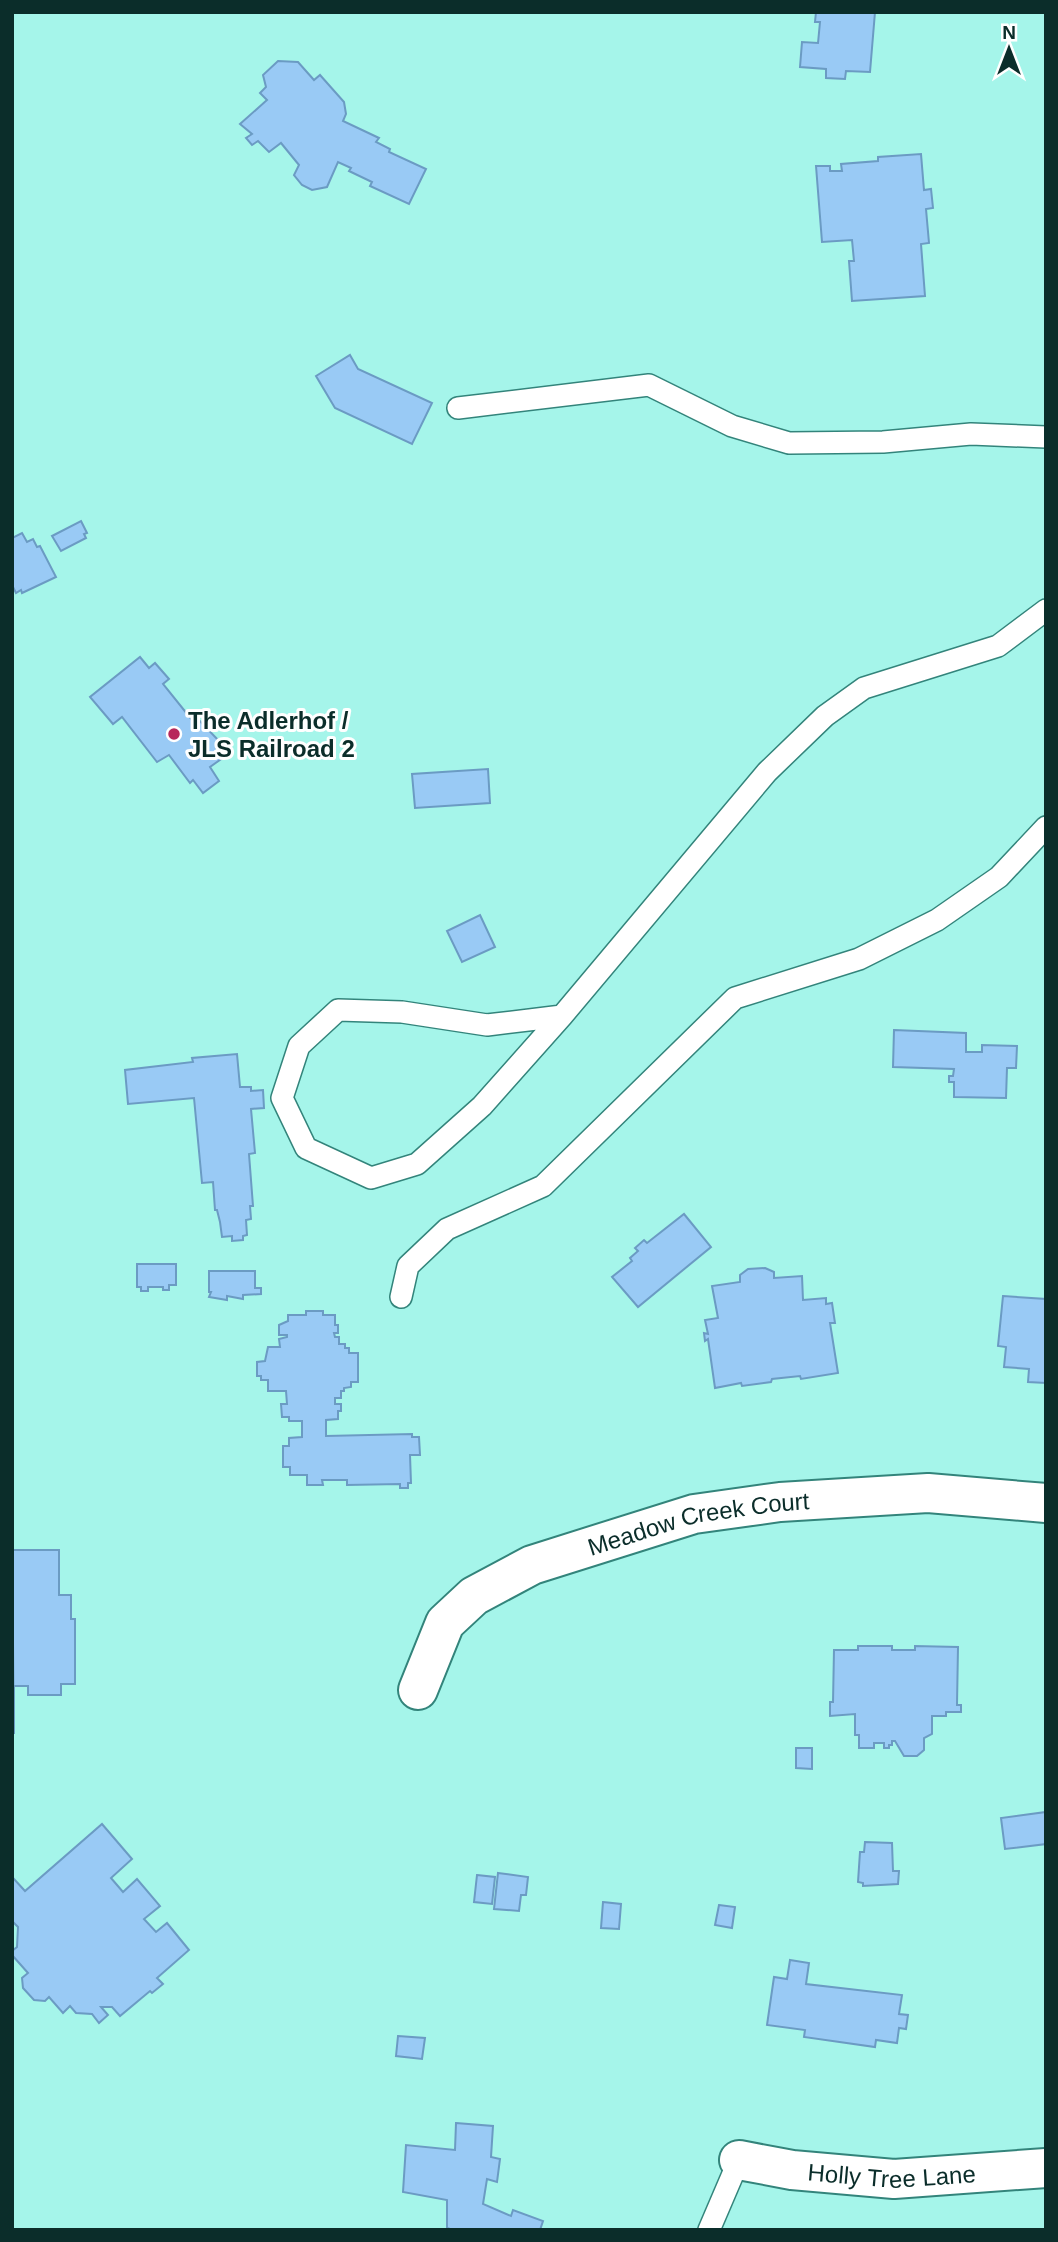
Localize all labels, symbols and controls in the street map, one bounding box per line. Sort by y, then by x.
north arrow [974,14,1044,84]
text: N [1002,22,1016,43]
place label: The Adlerhof / JLS Railroad 2 [188,707,355,762]
marker: The Adlerhof / JLS Railroad 2 [166,726,182,742]
street label: Meadow Creek Court [584,1487,810,1560]
street label: Holly Tree Lane [807,2158,977,2193]

